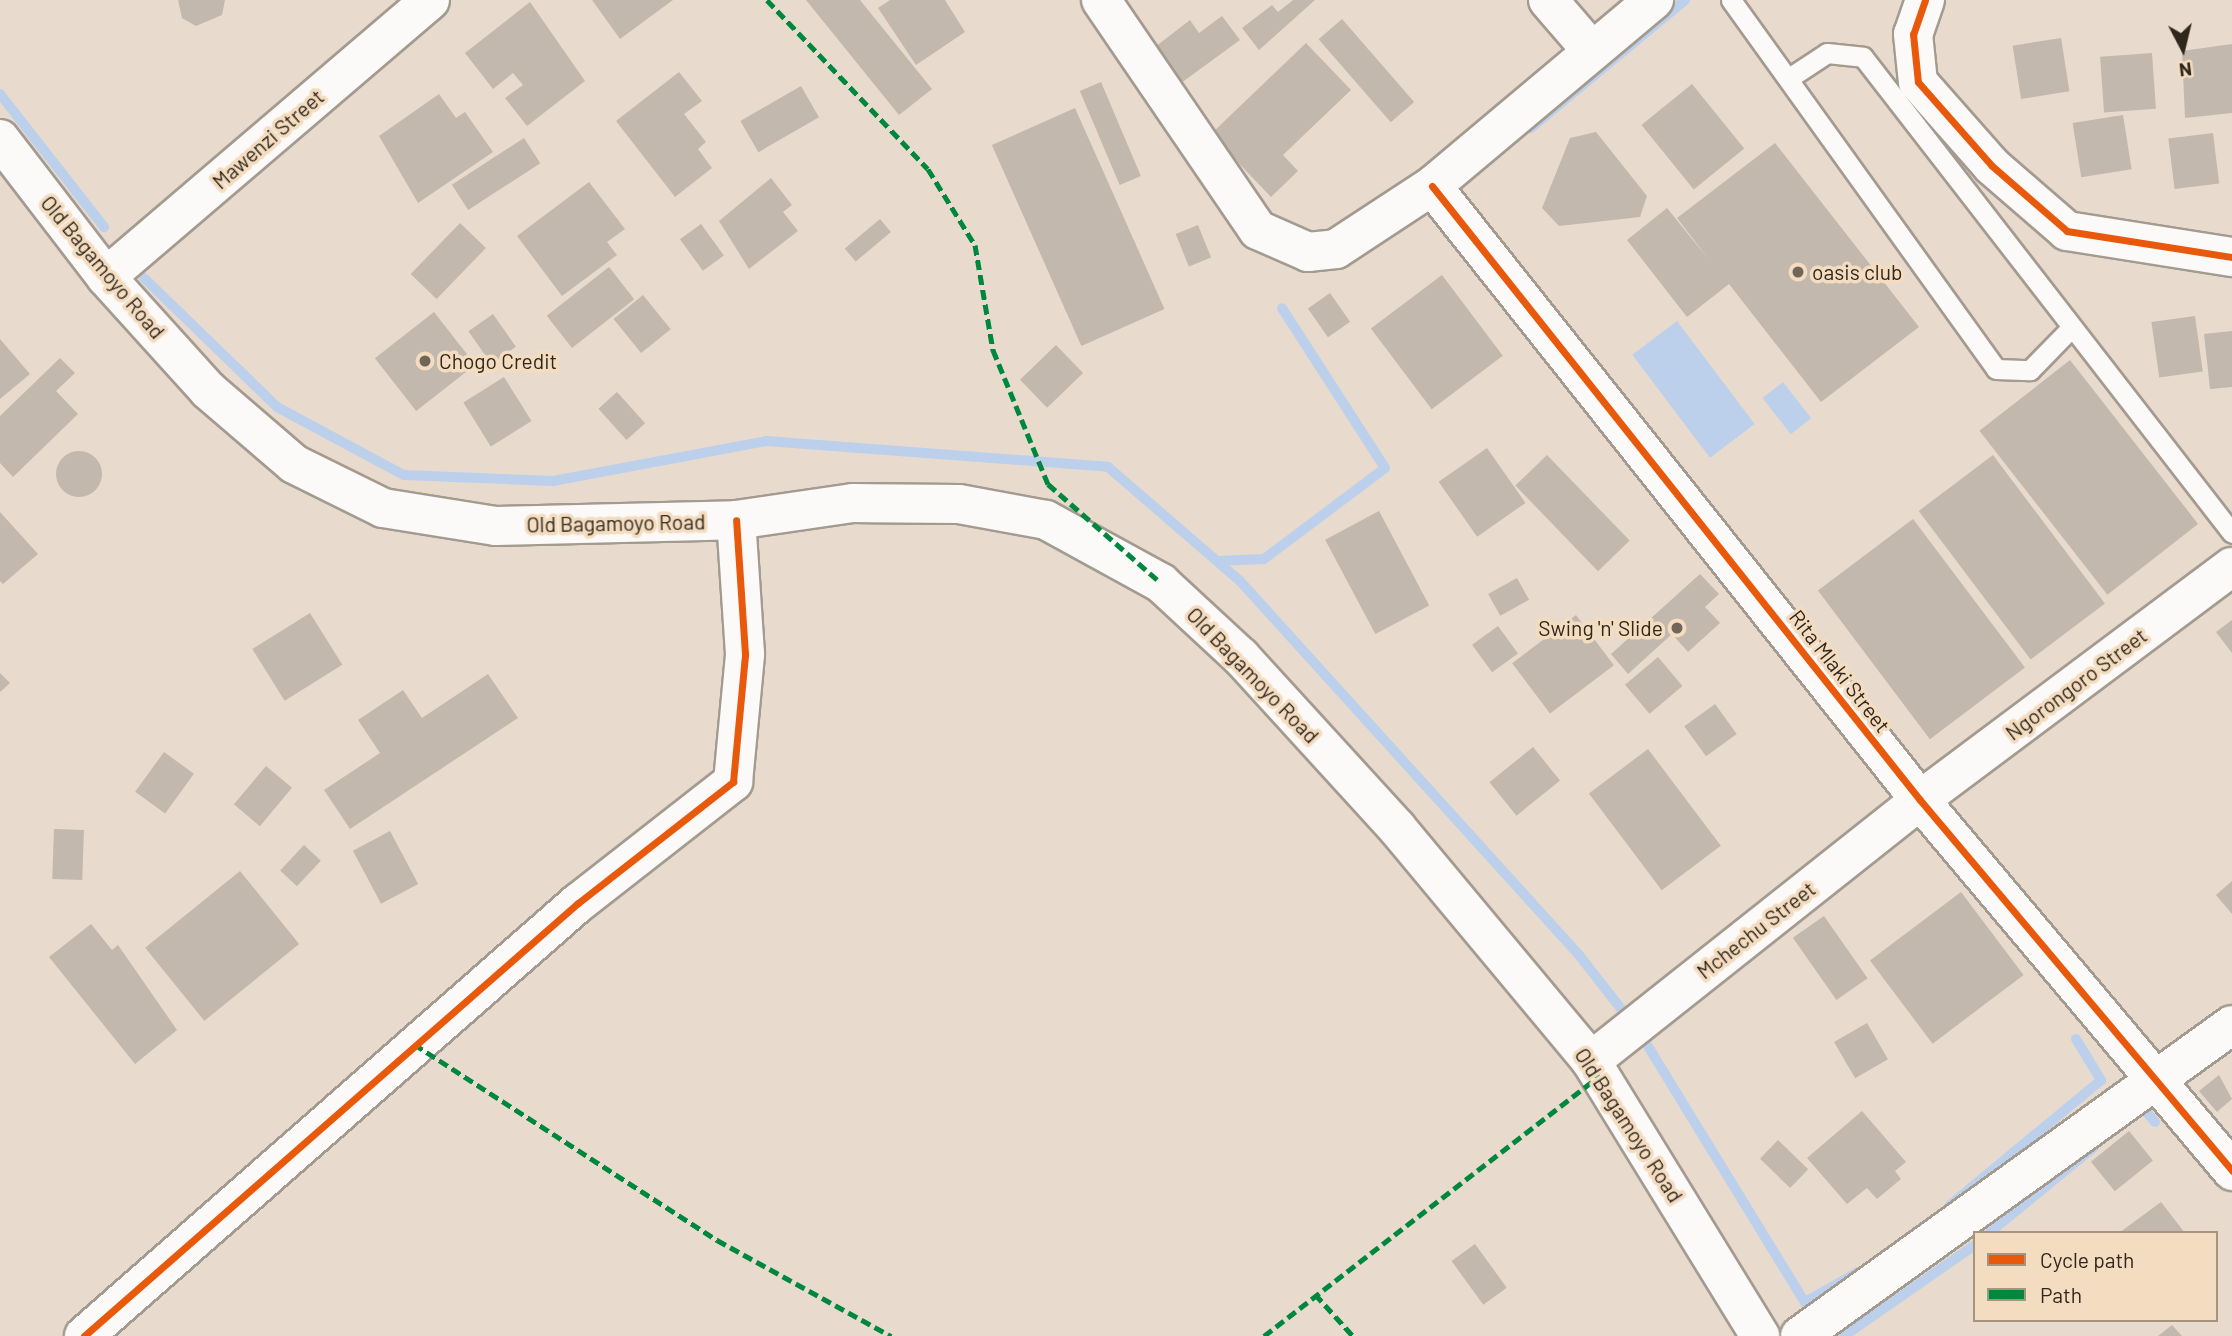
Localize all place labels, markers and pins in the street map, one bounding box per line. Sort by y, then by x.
place label: oasis club [1812,259,1902,285]
marker: oasis club [1790,264,1806,280]
place label: Chogo Credit [439,348,557,374]
marker: Chogo Credit [417,353,433,369]
place label: Swing 'n' Slide [1538,615,1663,641]
marker: Swing 'n' Slide [1669,620,1685,636]

